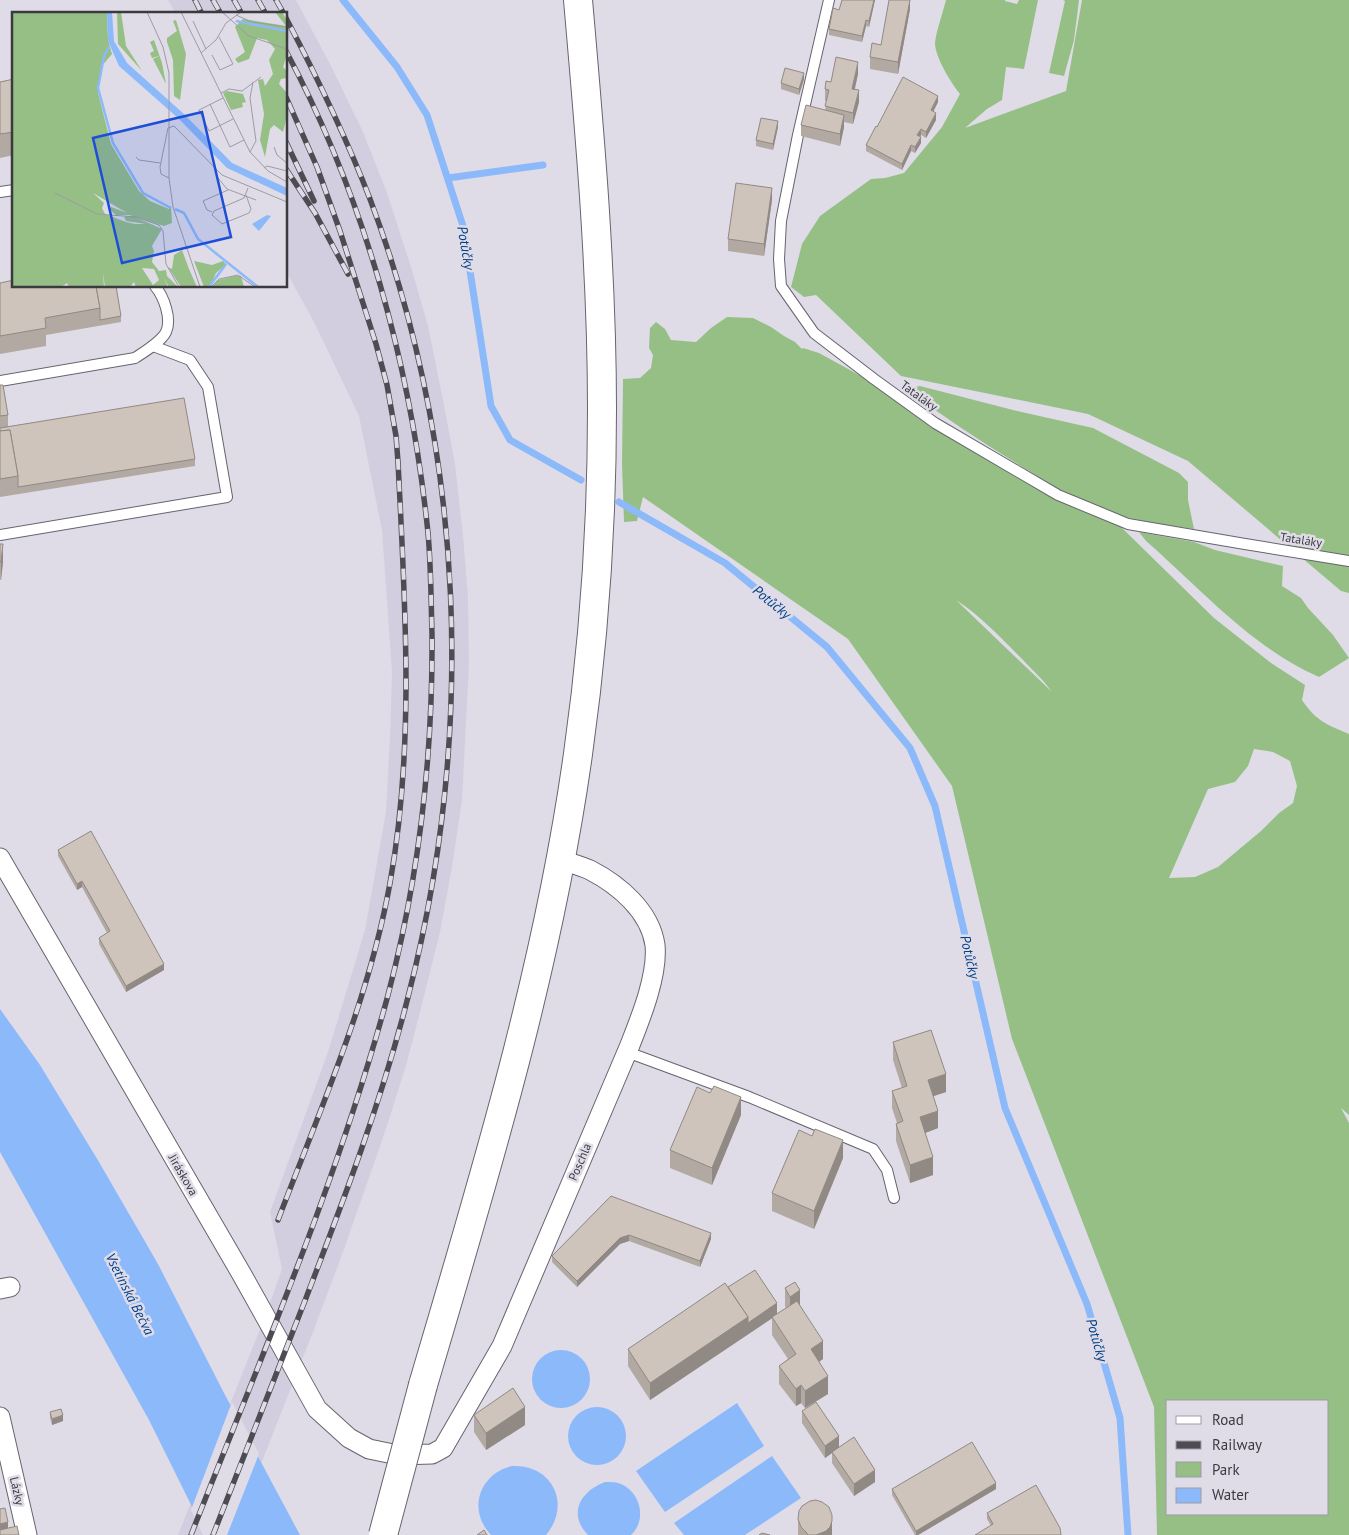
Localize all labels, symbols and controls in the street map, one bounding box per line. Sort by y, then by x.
inset map [12,12,288,288]
water label: Potůčky [453,225,479,272]
street label: Tataláky [898,377,941,414]
street label: Tataláky [1279,529,1323,550]
water label: Potůčky [749,581,796,623]
water label: Potůčky [956,933,984,981]
street label: Poschla [565,1141,594,1183]
street label: Jiráskova [165,1150,201,1198]
water label: Vsetínská Bečva [102,1250,158,1338]
water label: Potůčky [1082,1316,1112,1365]
legend [1166,1400,1329,1515]
text: Road [1212,1410,1244,1429]
text: Railway [1212,1435,1262,1454]
text: Park [1212,1460,1240,1479]
street label: Lázky [7,1475,28,1507]
text: Water [1212,1485,1249,1504]

